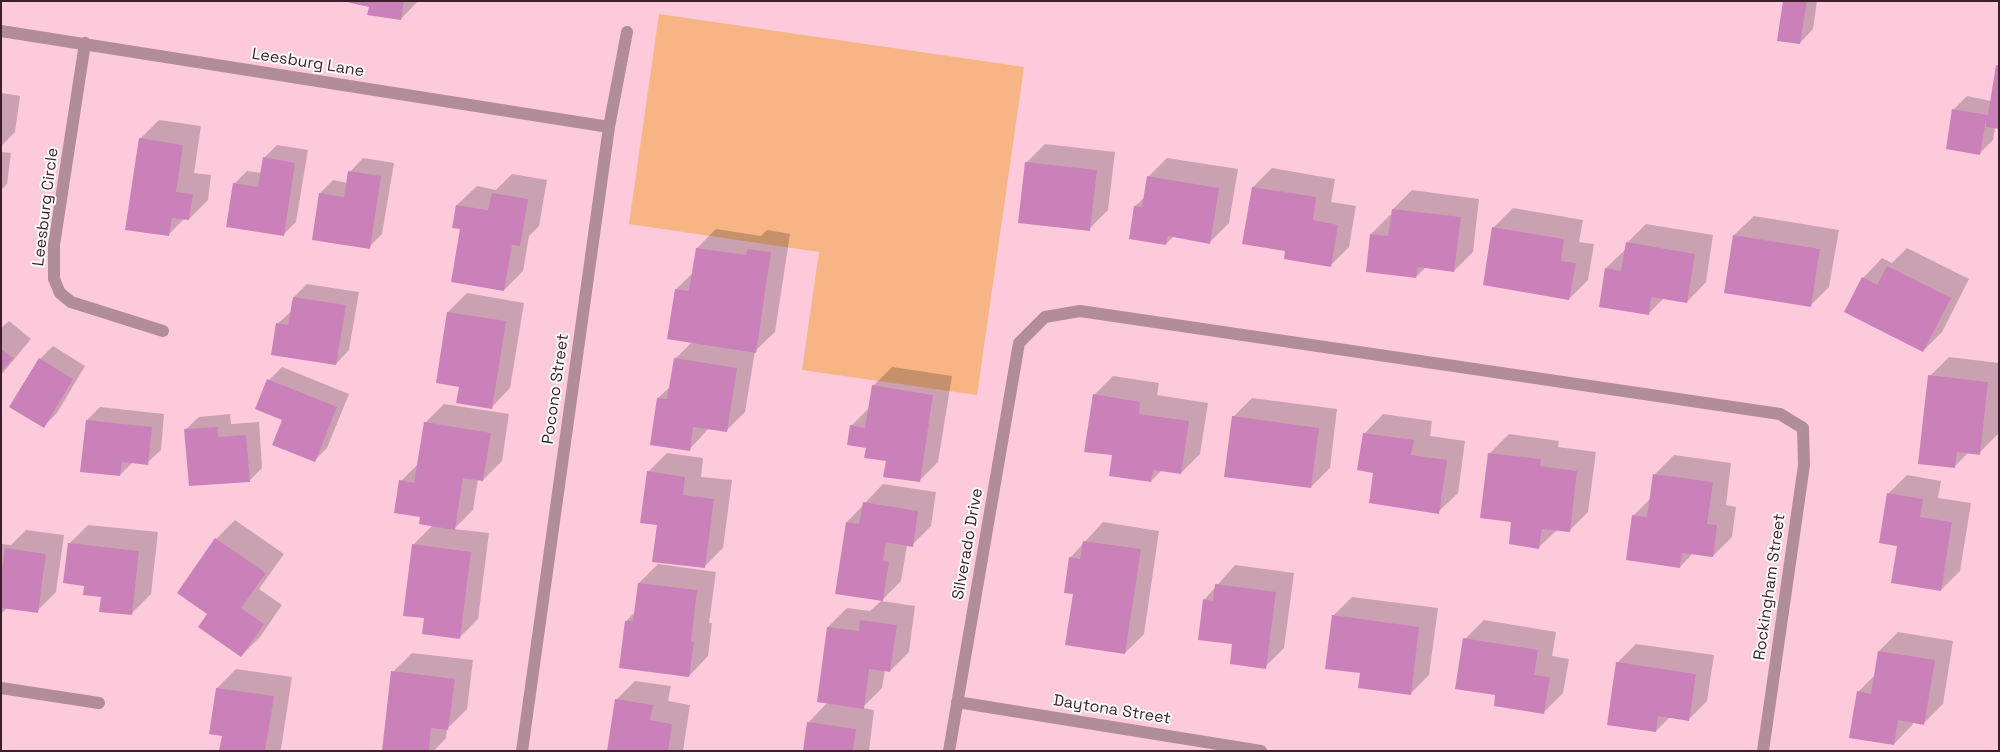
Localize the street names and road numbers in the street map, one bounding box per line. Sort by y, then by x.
street label: Leesburg Lane [250,45,366,81]
street label: Leesburg Circle [29,147,63,267]
street label: Pocono Street [539,333,573,445]
street label: Silverado Drive [949,487,987,601]
street label: Rockingham Street [1750,512,1790,662]
street label: Daytona Street [1052,691,1172,729]

